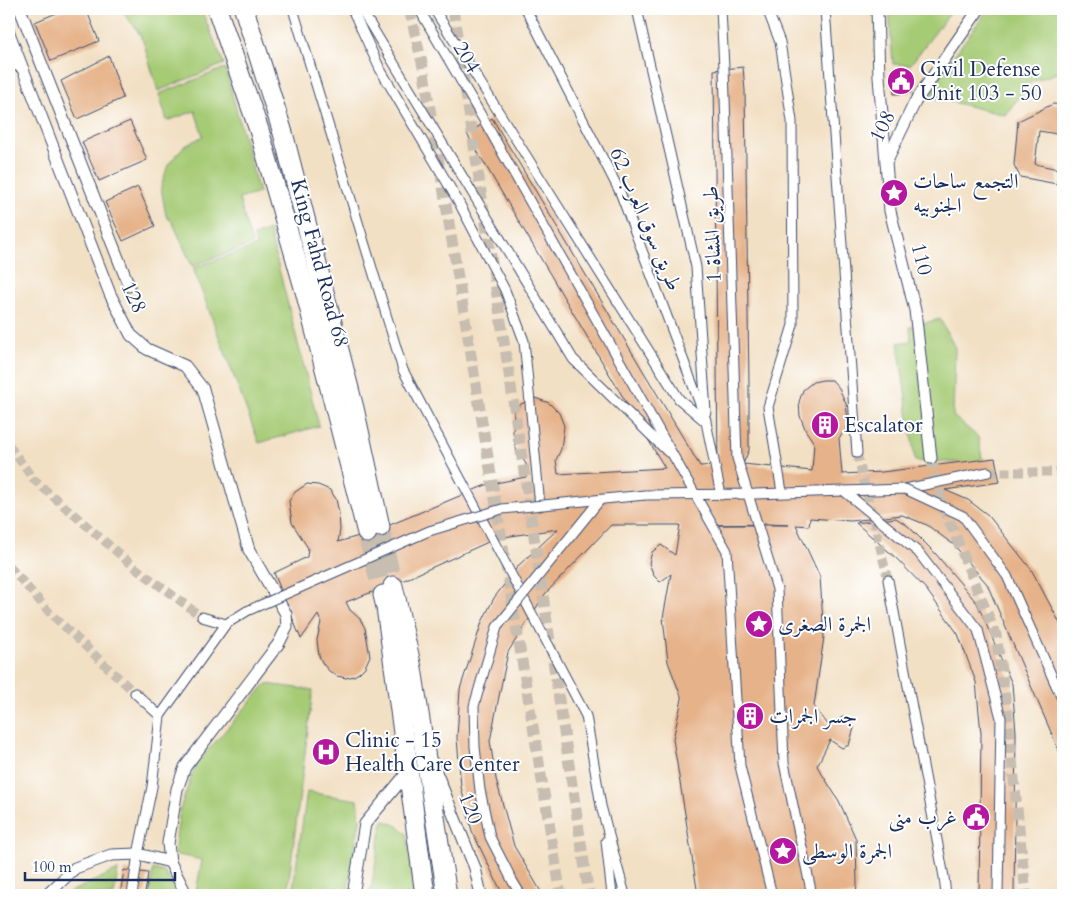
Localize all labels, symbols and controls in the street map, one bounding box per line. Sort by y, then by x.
street label: 204 [446,36,487,79]
place label: Civil Defense Unit 103 - 50 [920,55,1042,108]
public building icon: Civil Defense Unit 103 - 50 [886,66,916,96]
street label: 108 [862,105,903,147]
street label: طريق سوق العرب 62 [602,143,689,295]
place label: التجمع ساحات الجنوبيه [913,167,1019,220]
street label: King Fahd Road 68 [283,176,356,351]
place icon: التجمع ساحات الجنوبيه [879,178,909,208]
street label: طريق المشاة 1 [696,185,729,283]
street label: 110 [904,240,939,278]
street label: 128 [113,276,154,318]
building icon: Escalator [810,410,840,440]
place label: Escalator [844,411,923,440]
place icon: الجمرة الصغرى [744,609,774,639]
place label: الجمرة الصغرى [778,610,871,639]
building icon: جسر الجمرات [735,701,765,731]
place label: جسر الجمرات [769,702,857,731]
place label: Clinic - 15 Health Care Center [345,726,520,779]
hospital icon: Clinic - 15 Health Care Center [311,737,341,767]
street label: 120 [451,788,490,829]
public building icon: غرب منى [961,802,991,832]
place label: غرب منى [889,803,957,832]
place icon: الجمرة الوسطى [768,836,798,866]
place label: الجمرة الوسطى [802,837,892,866]
scale bar [25,849,175,881]
text: 100 m [32,857,72,877]

